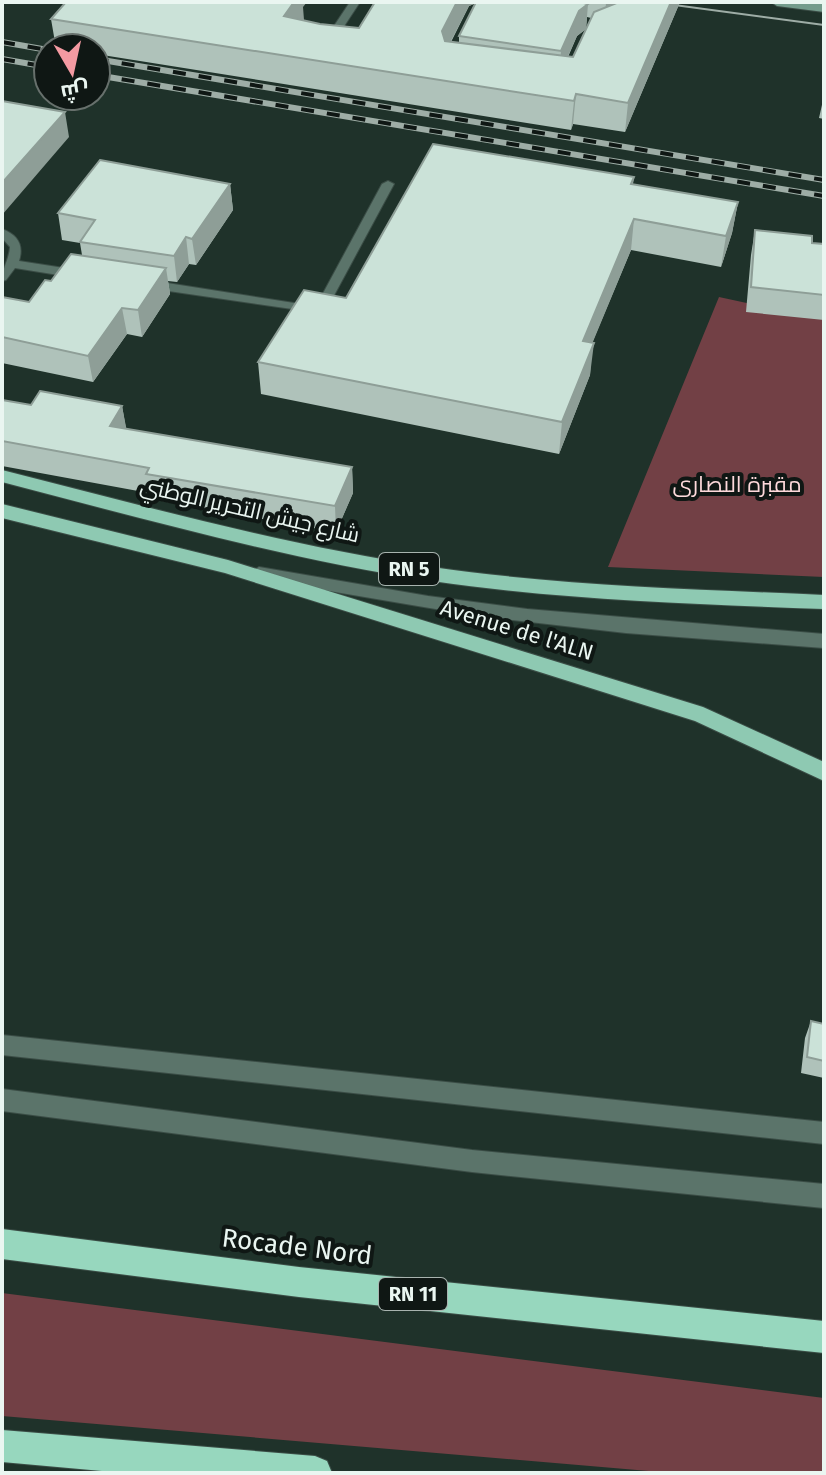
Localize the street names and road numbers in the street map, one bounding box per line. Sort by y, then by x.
street label: شارع جيش التحرير الوطني [137,472,362,551]
road number: RN 5 [379,553,439,585]
street label: Avenue de l'ALN [437,594,597,666]
street label: Rocade Nord [220,1222,374,1272]
road number: RN 11 [379,1278,447,1310]

